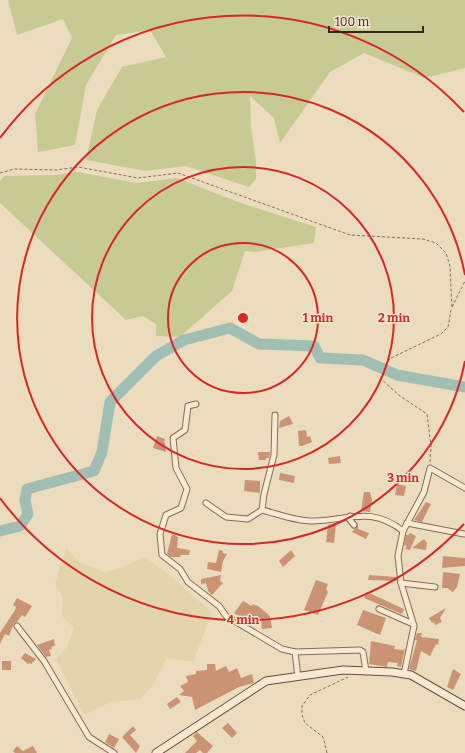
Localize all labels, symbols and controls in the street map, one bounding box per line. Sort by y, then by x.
scale bar [329,8,423,34]
text: 100 m [335,15,370,29]
centre of rings [236,311,250,325]
text: 1 min [303,311,333,325]
text: 2 min [378,311,410,325]
text: 3 min [387,471,419,485]
text: 4 min [227,613,259,627]

